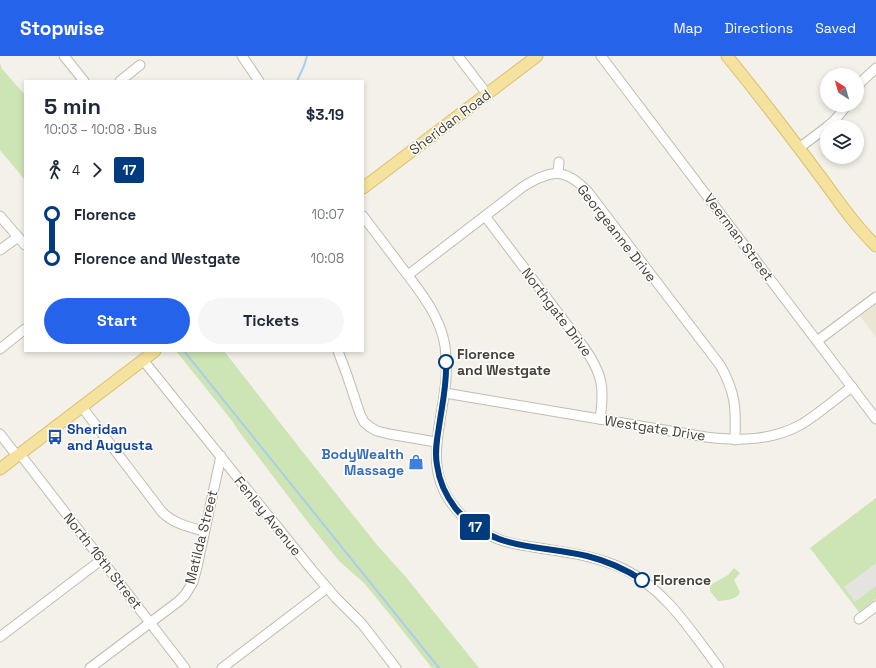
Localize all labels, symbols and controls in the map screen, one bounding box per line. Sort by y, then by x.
text: Stopwise [20,16,104,41]
text: Map [673,19,703,37]
text: Directions [725,19,793,37]
text: Saved [815,19,856,37]
north arrow [820,68,864,112]
map controls [820,68,864,164]
street label: Sheridan Road [406,85,494,159]
text: 5 min [44,92,101,120]
text: $3.19 [306,105,344,124]
button: layers [820,120,864,164]
text: 10:03 – 10:08 · Bus [44,121,157,138]
icon: walk [44,159,66,181]
icon: forward [86,159,108,181]
text: 17 [122,161,136,179]
text: 4 [72,162,80,179]
street label: Georgeanne Drive [573,181,661,285]
street label: Veerman Street [700,190,778,284]
text: Florence [74,205,136,224]
text: 10:07 [312,206,344,223]
text: Florence and Westgate [74,249,240,268]
text: 10:08 [311,250,344,267]
street label: Northgate Drive [518,264,596,360]
button: Start [44,298,190,344]
button: Tickets [198,298,344,344]
place label: Florence and Westgate [457,345,551,379]
marker: Florence and Westgate [438,354,454,370]
street label: Westgate Drive [603,411,707,445]
place label: Sheridan and Augusta [67,420,153,454]
bus stop icon: Sheridan and Augusta [46,428,64,446]
place label: BodyWealth Massage [321,445,404,479]
shop icon: BodyWealth Massage [407,453,425,471]
street label: Fenley Avenue [230,472,306,560]
street label: Matilda Street [181,488,221,586]
street label: North 16th Street [60,509,146,613]
line badge: 17 [457,514,493,540]
text: 17 [468,518,482,536]
place label: Florence [653,571,711,589]
marker: Florence [634,572,650,588]

